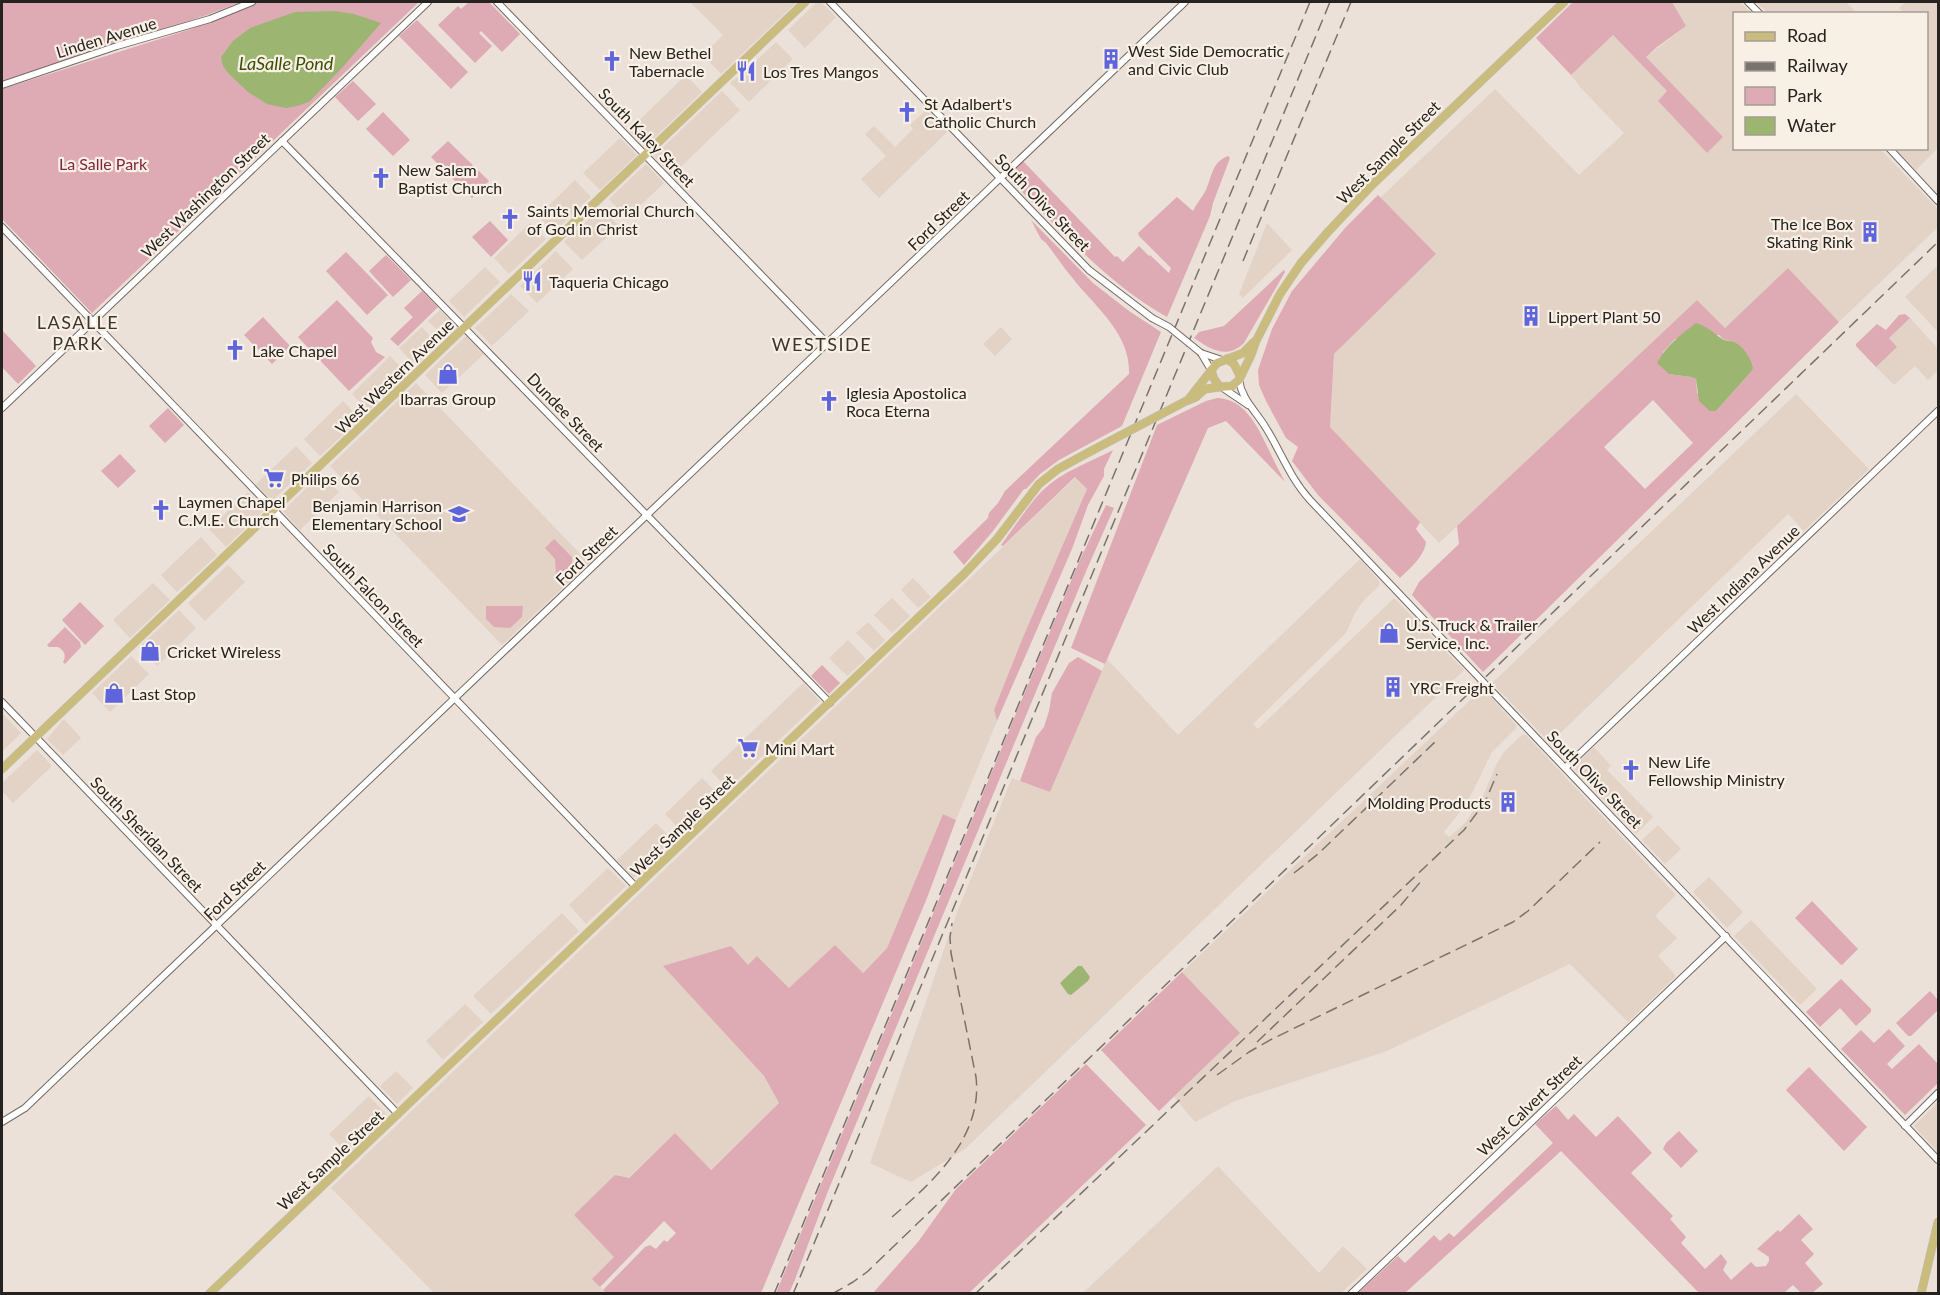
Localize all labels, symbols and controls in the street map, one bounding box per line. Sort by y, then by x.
legend [1733,12,1928,150]
street label: Linden Avenue [54,13,158,61]
text: Road [1787,24,1827,46]
place label: West Side Democratic and Civic Club [1128,41,1285,78]
place label: New Bethel Tabernacle [629,43,711,80]
building icon: West Side Democratic and Civic Club [1099,47,1123,71]
church icon: New Bethel Tabernacle [600,49,624,73]
water label: LaSalle Pond [239,52,334,74]
text: Railway [1787,54,1848,76]
restaurant icon: Los Tres Mangos [734,59,758,83]
place label: Los Tres Mangos [763,62,879,81]
street label: South Kaley Street [595,84,699,191]
text: Park [1787,84,1823,106]
place label: St Adalbert's Catholic Church [924,94,1036,131]
street label: West Sample Street [1333,96,1444,207]
church icon: St Adalbert's Catholic Church [895,100,919,124]
text: Water [1787,114,1836,136]
street label: West Washington Street [137,129,273,261]
street label: South Olive Street [992,149,1095,255]
park label: La Salle Park [59,154,148,173]
place label: New Salem Baptist Church [398,160,502,197]
church icon: New Salem Baptist Church [369,166,393,190]
street label: Ford Street [903,186,973,254]
place label: Saints Memorial Church of God in Christ [527,201,694,238]
church icon: Saints Memorial Church of God in Christ [498,207,522,231]
place label: The Ice Box Skating Rink [1766,214,1854,251]
building icon: The Ice Box Skating Rink [1858,220,1882,244]
restaurant icon: Taqueria Chicago [520,269,544,293]
place label: Taqueria Chicago [549,272,669,291]
building icon: Lippert Plant 50 [1519,304,1543,328]
place label: Lippert Plant 50 [1548,307,1661,326]
district label: LASALLE PARK [37,311,119,354]
street label: West Western Avenue [331,315,457,437]
district label: WESTSIDE [772,333,872,355]
church icon: Lake Chapel [223,338,247,362]
place label: Lake Chapel [252,341,337,360]
shop icon: Ibarras Group [436,362,460,386]
street label: Dundee Street [524,369,608,455]
place label: Iglesia Apostolica Roca Eterna [846,383,967,420]
place label: Ibarras Group [400,389,496,408]
church icon: Iglesia Apostolica Roca Eterna [817,389,841,413]
supermarket icon: Philips 66 [262,466,286,490]
place label: Philips 66 [291,469,360,488]
place label: Laymen Chapel C.M.E. Church [178,492,286,529]
place label: Benjamin Harrison Elementary School [312,496,442,533]
church icon: Laymen Chapel C.M.E. Church [149,498,173,522]
school or university icon: Benjamin Harrison Elementary School [447,502,471,526]
street label: Ford Street [551,521,621,589]
street label: West Indiana Avenue [1683,521,1803,637]
street label: South Falcon Street [320,539,429,651]
place label: U.S. Truck & Trailer Service, Inc. [1406,615,1538,652]
shop icon: U.S. Truck & Trailer Service, Inc. [1377,621,1401,645]
shop icon: Cricket Wireless [138,639,162,663]
place label: Cricket Wireless [167,642,281,661]
building icon: YRC Freight [1381,675,1405,699]
place label: YRC Freight [1410,678,1494,697]
shop icon: Last Stop [102,681,126,705]
place label: Last Stop [131,684,196,703]
street label: South Olive Street [1544,726,1647,832]
supermarket icon: Mini Mart [736,736,760,760]
place label: Mini Mart [765,739,835,758]
place label: New Life Fellowship Ministry [1648,752,1785,789]
church icon: New Life Fellowship Ministry [1619,758,1643,782]
street label: West Sample Street [626,770,738,880]
street label: South Sheridan Street [87,772,207,896]
building icon: Molding Products [1496,790,1520,814]
place label: Molding Products [1367,793,1491,812]
street label: Ford Street [199,856,269,924]
street label: West Calvert Street [1473,1050,1585,1160]
street label: West Sample Street [273,1106,387,1214]

